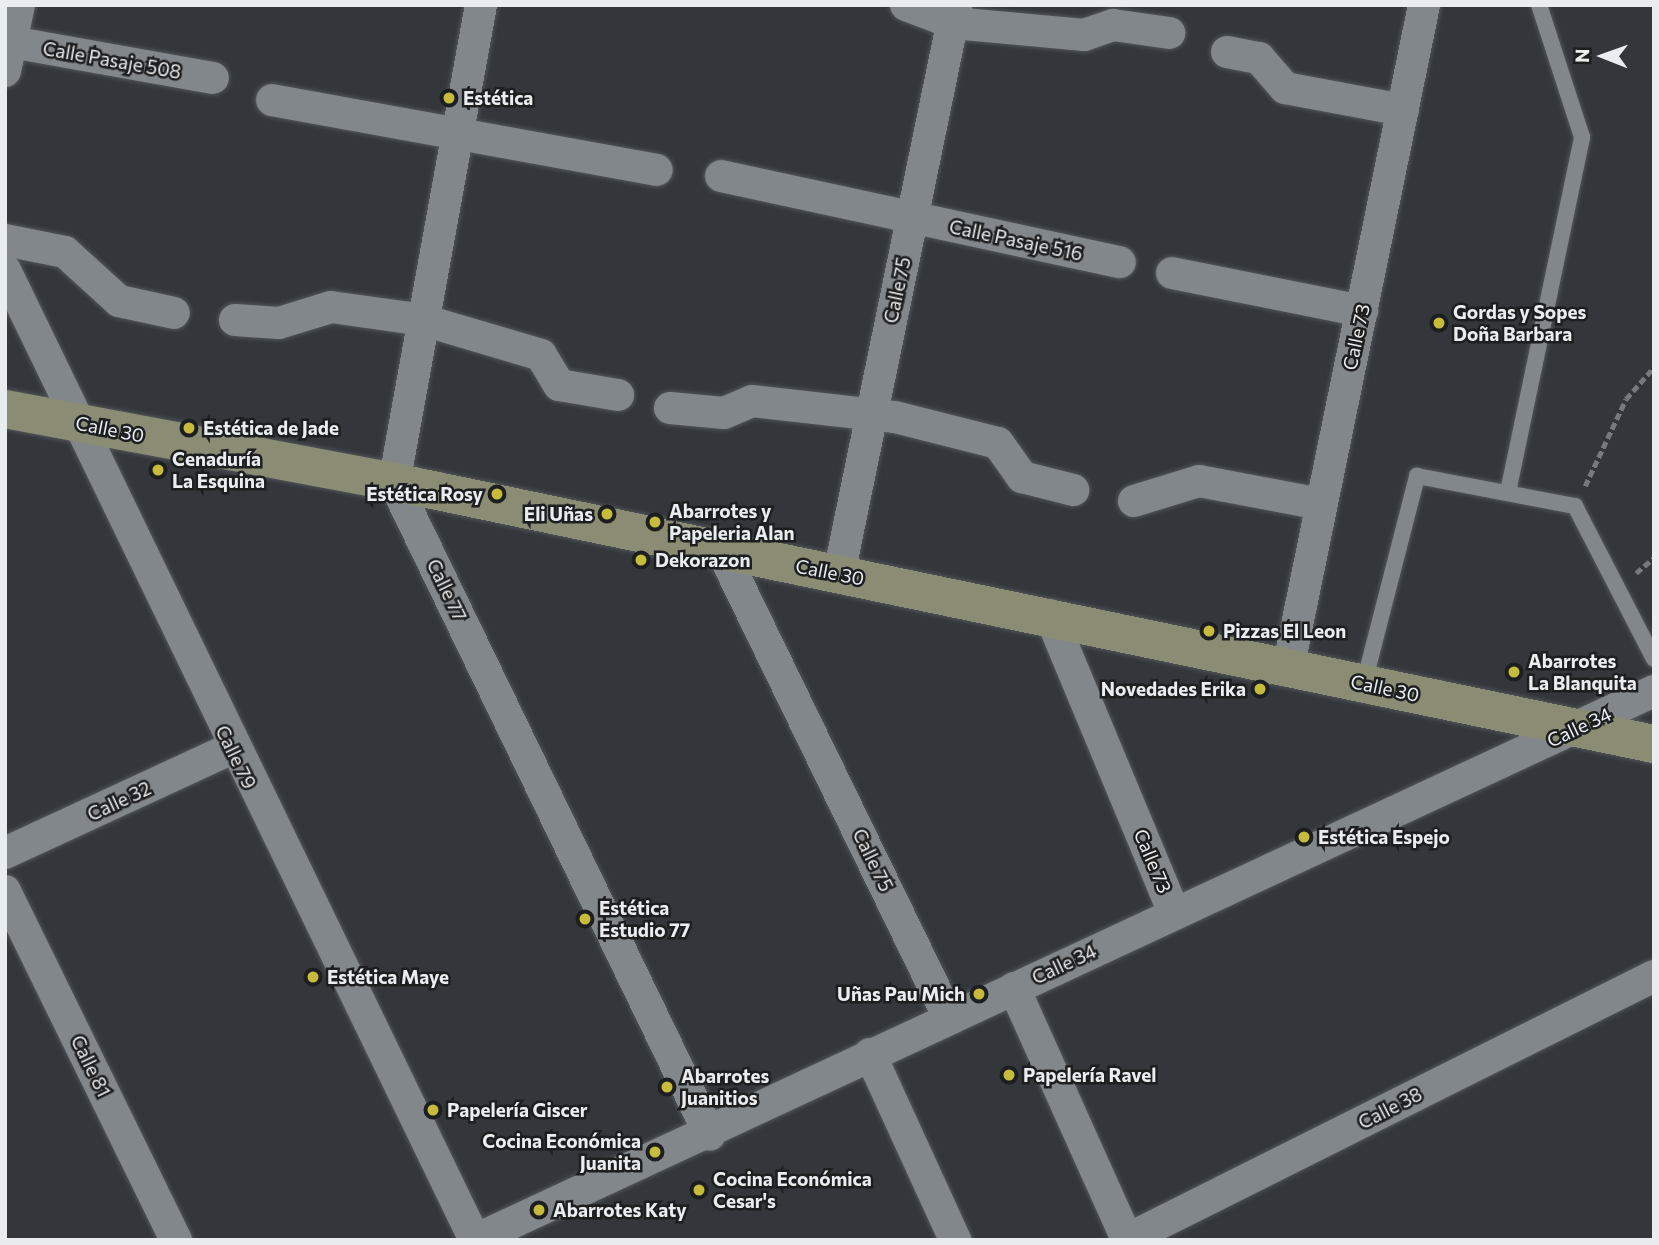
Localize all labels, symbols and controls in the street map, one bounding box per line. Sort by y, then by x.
north arrow [1568,21,1638,91]
street label: Calle Pasaje 508 [41,37,183,83]
text: N [1570,48,1593,63]
place label: Estética [463,87,533,109]
marker: Estética [441,90,457,106]
street label: Calle Pasaje 516 [947,215,1085,265]
street label: Calle 75 [879,255,915,325]
place label: Gordas y Sopes Doña Barbara [1453,301,1586,345]
street label: Calle 73 [1338,302,1374,372]
marker: Gordas y Sopes Doña Barbara [1431,315,1447,331]
street label: Calle 30 [74,411,146,447]
place label: Estética de Jade [203,417,339,439]
marker: Estética de Jade [181,420,197,436]
place label: Cenaduría La Esquina [172,448,265,492]
marker: Cenaduría La Esquina [150,462,166,478]
place label: Estética Rosy [366,483,483,505]
marker: Estética Rosy [489,486,505,502]
place label: Abarrotes y Papeleria Alan [669,500,794,544]
place label: Eli Uñas [524,503,593,525]
marker: Eli Uñas [599,506,615,522]
marker: Abarrotes y Papeleria Alan [647,514,663,530]
place label: Dekorazon [655,549,750,571]
marker: Dekorazon [633,552,649,568]
street label: Calle 30 [794,554,866,590]
street label: Calle 77 [422,555,472,625]
place label: Pizzas El Leon [1223,620,1346,642]
marker: Pizzas El Leon [1201,623,1217,639]
place label: Abarrotes La Blanquita [1528,650,1637,694]
marker: Abarrotes La Blanquita [1506,664,1522,680]
street label: Calle 30 [1349,670,1421,706]
place label: Novedades Erika [1101,678,1246,700]
marker: Novedades Erika [1252,681,1268,697]
street label: Calle 34 [1543,702,1615,752]
street label: Calle 79 [211,722,261,792]
street label: Calle 32 [84,776,154,826]
street label: Calle 75 [848,825,898,895]
street label: Calle 73 [1129,826,1177,896]
place label: Estética Espejo [1318,826,1450,848]
marker: Estética Espejo [1296,829,1312,845]
place label: Estética Estudio 77 [599,897,690,941]
marker: Estética Estudio 77 [577,911,593,927]
street label: Calle 34 [1028,939,1100,989]
place label: Estética Maye [327,966,449,988]
marker: Estética Maye [305,969,321,985]
place label: Uñas Pau Mich [837,983,965,1005]
marker: Uñas Pau Mich [971,986,987,1002]
street label: Calle 81 [66,1031,116,1101]
place label: Papelería Ravel [1023,1064,1156,1086]
place label: Abarrotes Juanitios [681,1065,769,1109]
marker: Papelería Ravel [1001,1067,1017,1083]
marker: Abarrotes Juanitios [659,1079,675,1095]
street label: Calle 38 [1354,1082,1426,1134]
place label: Papelería Giscer [447,1099,588,1121]
marker: Papelería Giscer [425,1102,441,1118]
place label: Cocina Económica Juanita [482,1130,641,1174]
marker: Cocina Económica Juanita [647,1144,663,1160]
place label: Cocina Económica Cesar's [713,1168,872,1212]
marker: Cocina Económica Cesar's [691,1182,707,1198]
place label: Abarrotes Katy [553,1199,687,1221]
marker: Abarrotes Katy [531,1202,547,1218]

